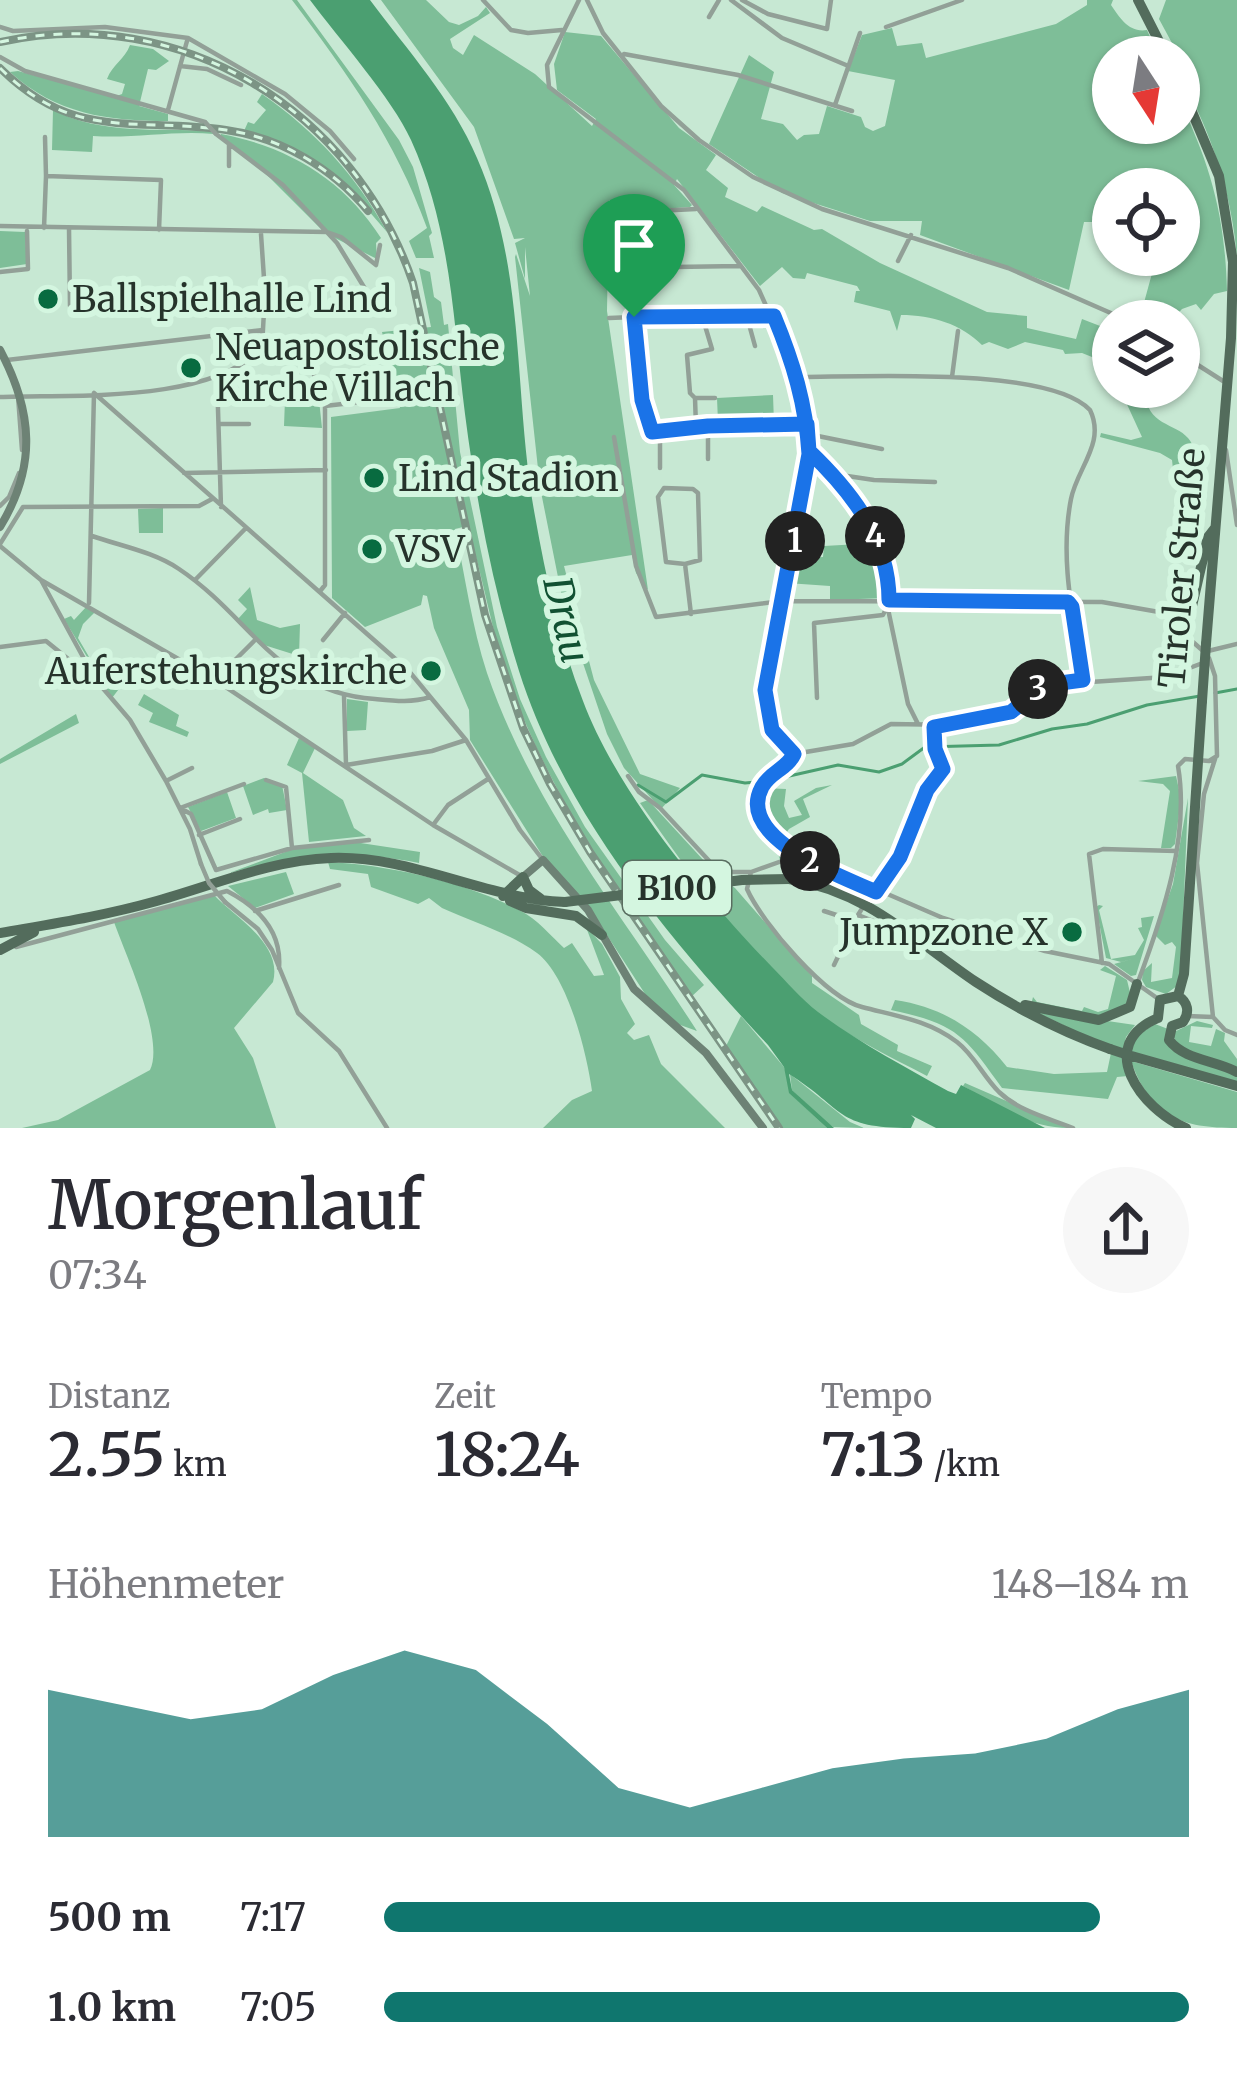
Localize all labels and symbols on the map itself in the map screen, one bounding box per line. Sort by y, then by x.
north arrow [1092,36,1200,144]
pin [583,194,685,317]
place label: Ballspielhalle Lind [72,277,392,322]
marker: Ballspielhalle Lind [35,286,61,312]
place label: Neuapostolische Kirche Villach [215,325,499,411]
marker: Neuapostolische Kirche Villach [178,355,204,381]
street label: Tiroler Straße [1149,446,1215,690]
place label: Lind Stadion [398,456,619,501]
marker: Lind Stadion [361,465,387,491]
pin: 4 [845,506,905,566]
pin: 1 [765,511,825,571]
place label: VSV [395,527,466,572]
marker: VSV [359,536,385,562]
water label: Drau [532,571,600,668]
place label: Auferstehungskirche [44,649,407,694]
marker: Auferstehungskirche [418,658,444,684]
pin: 3 [1008,659,1068,719]
pin: 2 [780,831,840,891]
road number: B100 [623,861,731,915]
place label: Jumpzone X [838,910,1048,955]
marker: Jumpzone X [1059,919,1085,945]

